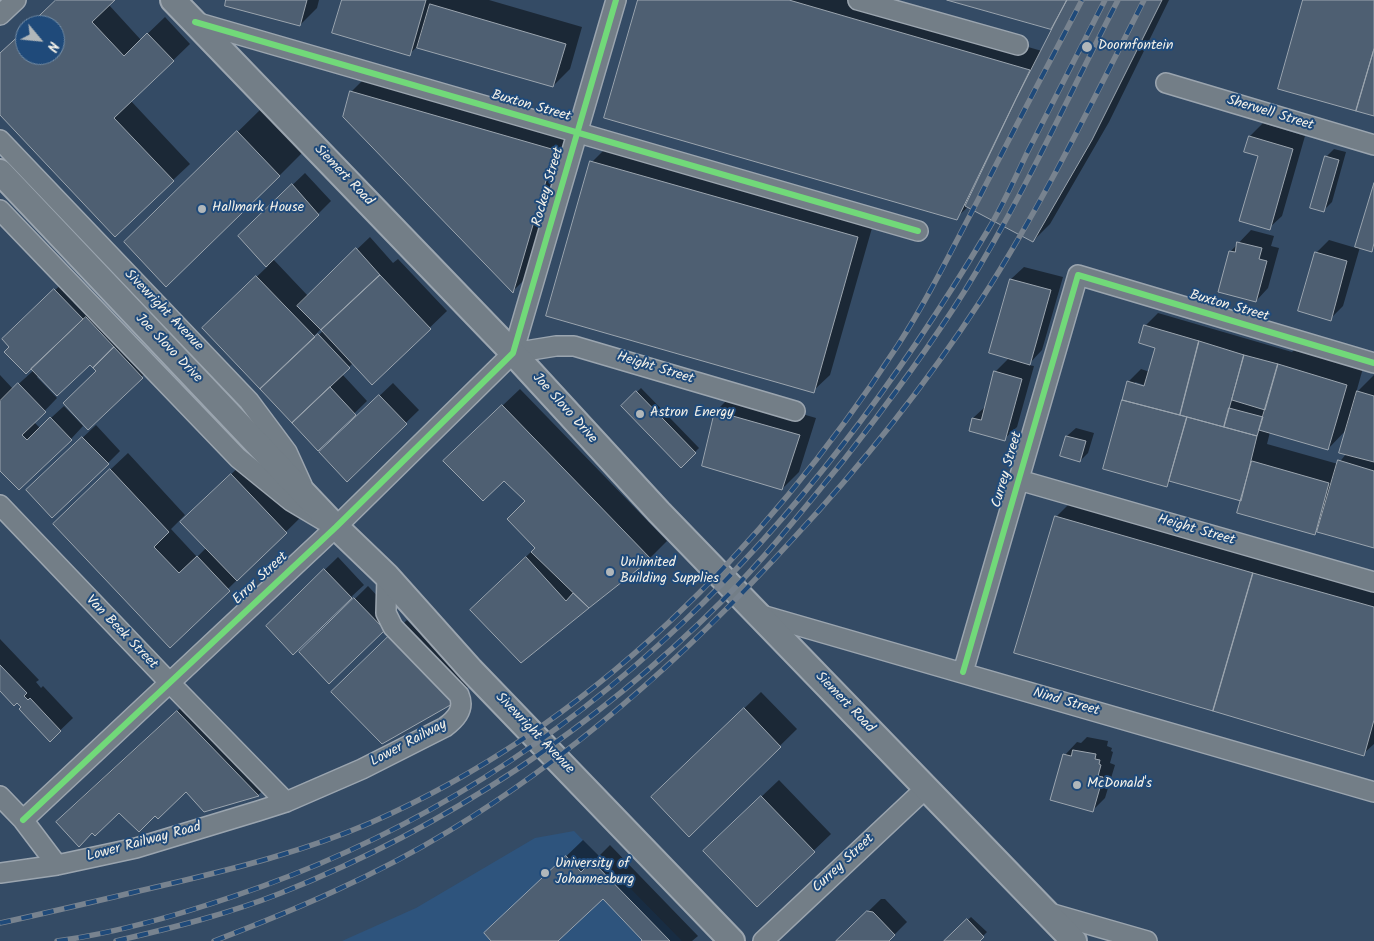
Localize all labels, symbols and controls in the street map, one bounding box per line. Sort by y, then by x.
north arrow [15,15,65,65]
text: N [41,38,64,56]
place label: Doornfontein [1098,39,1173,55]
marker: Doornfontein [1080,40,1094,54]
street label: Buxton Street [489,88,573,126]
street label: Sherwell Street [1225,93,1315,135]
street label: Siemert Road [310,142,376,210]
street label: Rockey Street [530,146,568,228]
place label: Hallmark House [212,201,304,217]
marker: Hallmark House [196,203,208,215]
street label: Sivewright Avenue [120,267,206,355]
street label: Buxton Street [1187,288,1271,326]
street label: Joe Slovo Drive [131,311,205,387]
street label: Height Street [614,349,696,389]
street label: Joe Slovo Drive [528,370,600,448]
place label: Astron Energy [650,406,734,422]
marker: Astron Energy [634,408,646,420]
street label: Currey Street [989,430,1027,510]
street label: Height Street [1155,512,1237,550]
street label: Error Street [230,549,292,609]
place label: Unlimited Building Supplies [620,556,719,588]
marker: Unlimited Building Supplies [604,566,616,578]
street label: Van Beek Street [82,593,160,673]
street label: Siemert Road [811,669,877,737]
street label: Nind Street [1031,686,1101,720]
street label: Sivewright Avenue [491,690,577,778]
street label: Lower Railway [368,717,450,771]
place label: McDonald's [1087,777,1152,793]
marker: McDonald's [1071,779,1083,791]
street label: Lower Railway Road [85,820,203,866]
street label: Currey Street [810,831,878,897]
place label: University of Johannesburg [555,857,635,890]
marker: University of Johannesburg [539,867,551,879]

